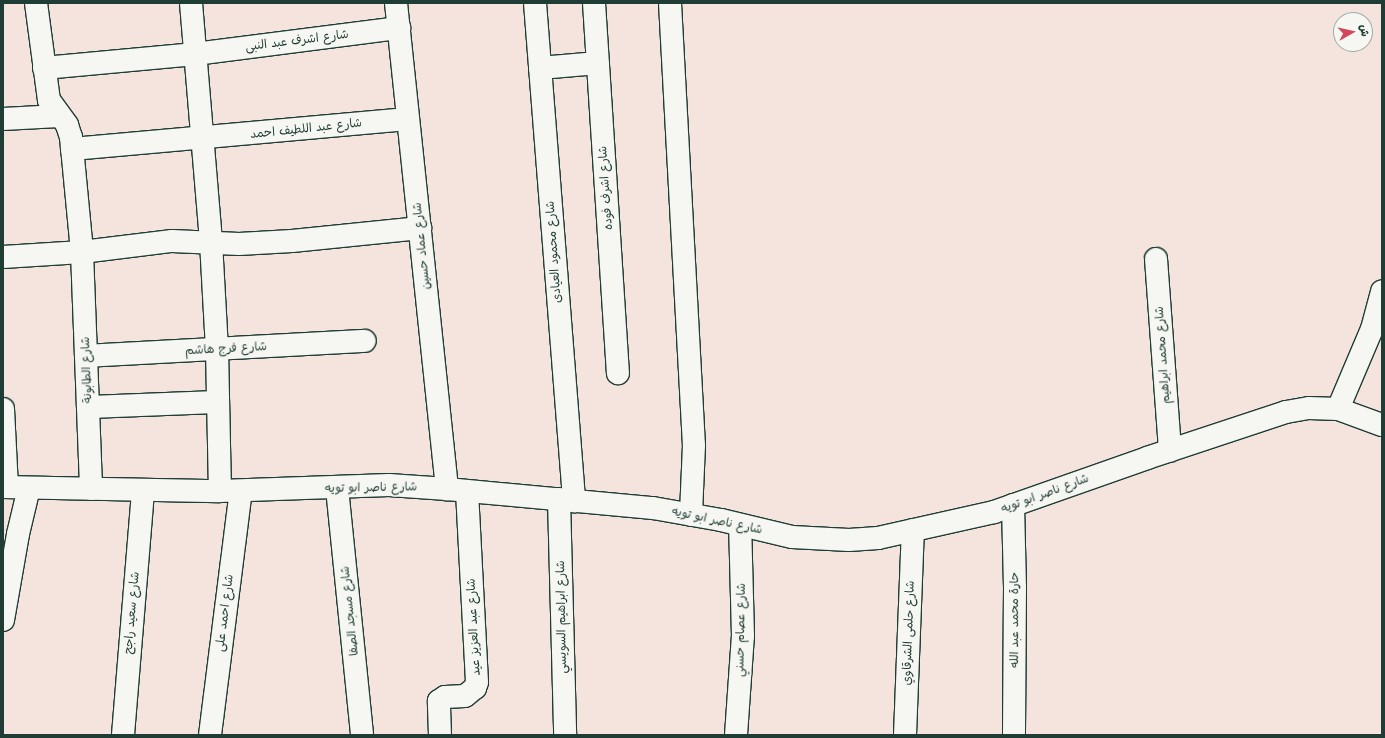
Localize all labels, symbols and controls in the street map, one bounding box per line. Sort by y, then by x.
north arrow [1333,12,1373,52]
text: ش [1356,23,1373,37]
street label: شارع اشرف عبد النبى [244,28,350,54]
street label: شارع عبد اللطيف احمد [249,116,363,142]
street label: شارع اشرف فوده [596,145,616,231]
street label: شارع محمود العيادى [543,201,565,303]
street label: شارع عماد حسين [410,202,434,290]
street label: شارع محمد ابراهيم [1152,306,1174,404]
street label: شارع الطابونة [79,336,95,404]
street label: شارع فرج هاشم [185,340,267,358]
street label: شارع ناصر ابو تويه [999,471,1091,517]
street label: شارع ناصر ابو تويه [325,480,417,496]
street label: شارع ناصر ابو تويه [670,504,764,538]
street label: شارع ابراهيم السويسي [554,560,570,674]
street label: شارع مسجد الصفا [338,565,362,657]
street label: شارع سعيد راجح [121,571,143,655]
street label: حارة محمد عبد الله [1008,572,1022,668]
street label: شارع احمد على [213,573,237,653]
street label: شارع عبد العزيز عيد [464,578,484,676]
street label: شارع حلمى الشرقاوي [900,580,918,686]
street label: شارع عصام حسني [733,583,749,677]

